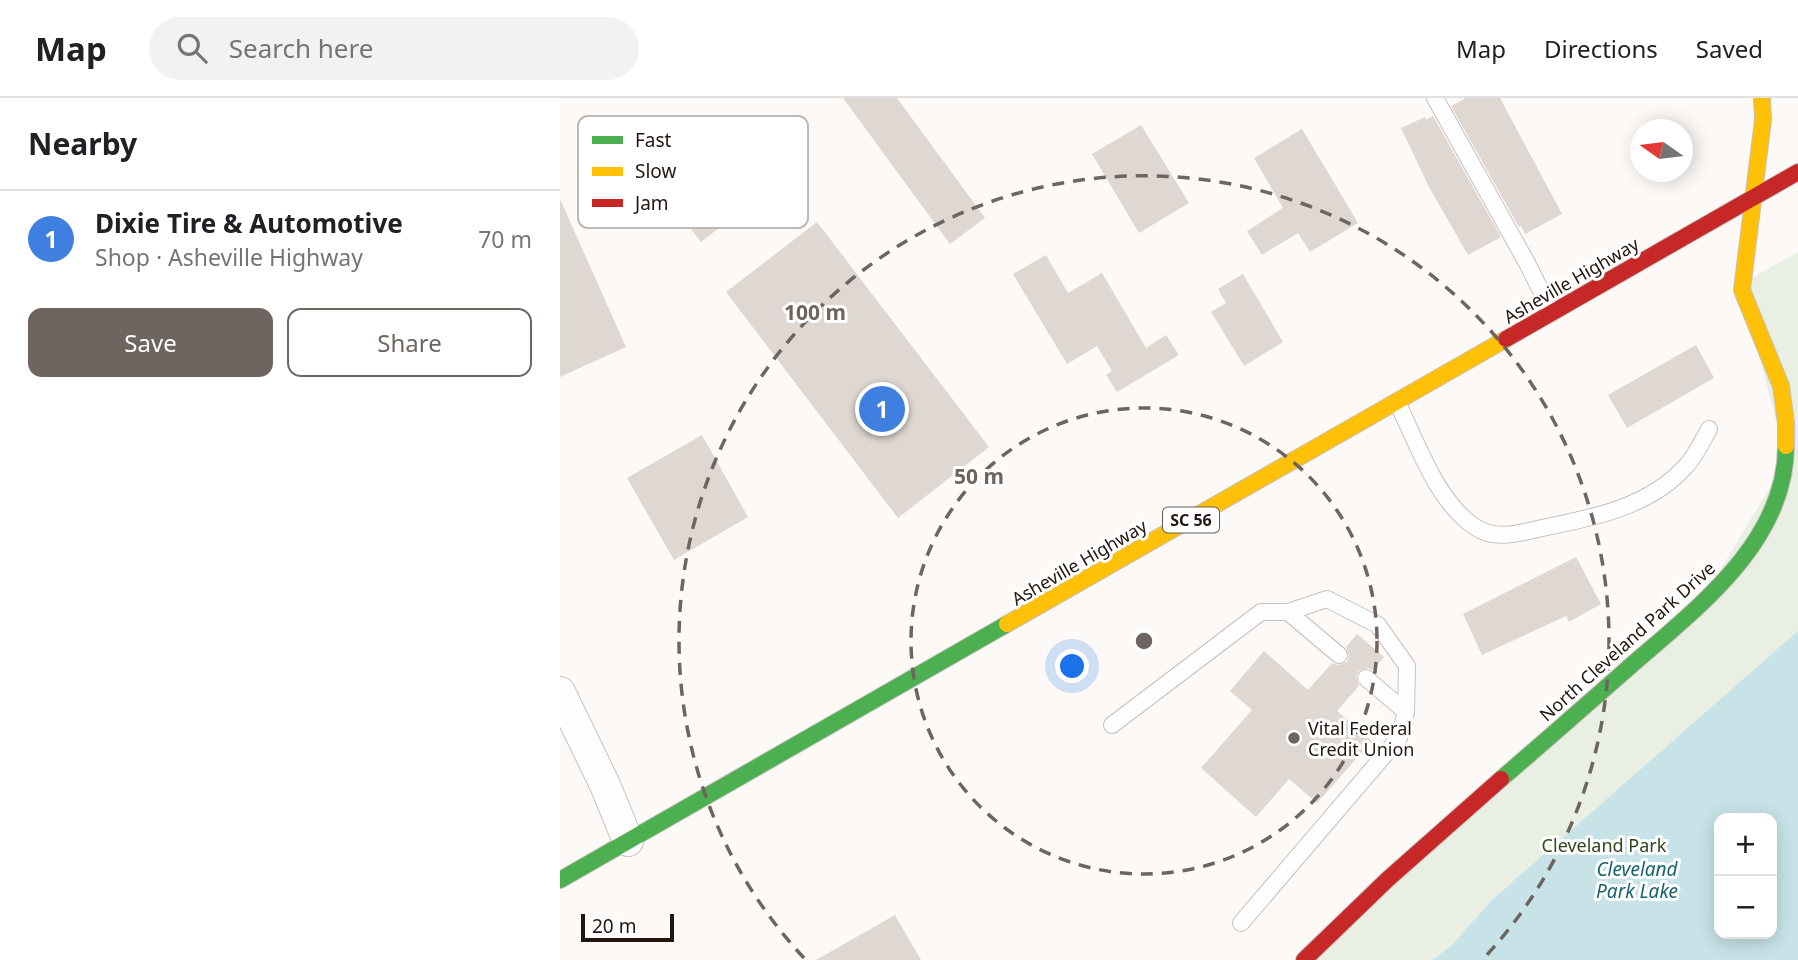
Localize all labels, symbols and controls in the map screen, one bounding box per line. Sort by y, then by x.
search box [149,17,639,80]
text: Map [35,26,107,71]
icon: search [173,29,211,67]
text: Search here [229,30,373,66]
text: Map [1456,32,1506,65]
text: Directions [1544,32,1658,65]
text: Saved [1696,32,1763,65]
legend [578,116,808,228]
north arrow [1630,119,1693,182]
text: Nearby [28,123,137,164]
text: Fast [635,127,672,153]
text: Slow [635,158,676,184]
text: Jam [633,190,669,216]
text: Dixie Tire & Automotive [95,205,403,241]
text: 1 [44,223,58,255]
text: 70 m [478,223,532,255]
street label: Asheville Highway [1499,231,1644,329]
text: Shop · Asheville Highway [95,241,363,273]
text: 100 m [784,298,846,326]
button: Save [28,308,273,377]
button: Share [287,308,532,377]
pin: 1 [859,383,905,435]
text: 50 m [954,462,1004,490]
road number: SC 56 [1163,508,1219,532]
street label: Asheville Highway [1007,513,1152,611]
street label: North Cleveland Park Drive [1534,556,1720,726]
centre of rings [1132,629,1156,653]
your location [1055,649,1089,683]
place label: Vital Federal Credit Union [1308,716,1414,761]
marker: Vital Federal Credit Union [1286,730,1302,746]
map controls [1714,813,1777,939]
button: + [1714,813,1777,876]
park label: Cleveland Park [1542,833,1667,857]
water label: Cleveland Park Lake [1596,856,1679,904]
button: − [1714,876,1777,939]
scale bar [581,911,674,943]
text: 20 m [592,913,636,939]

